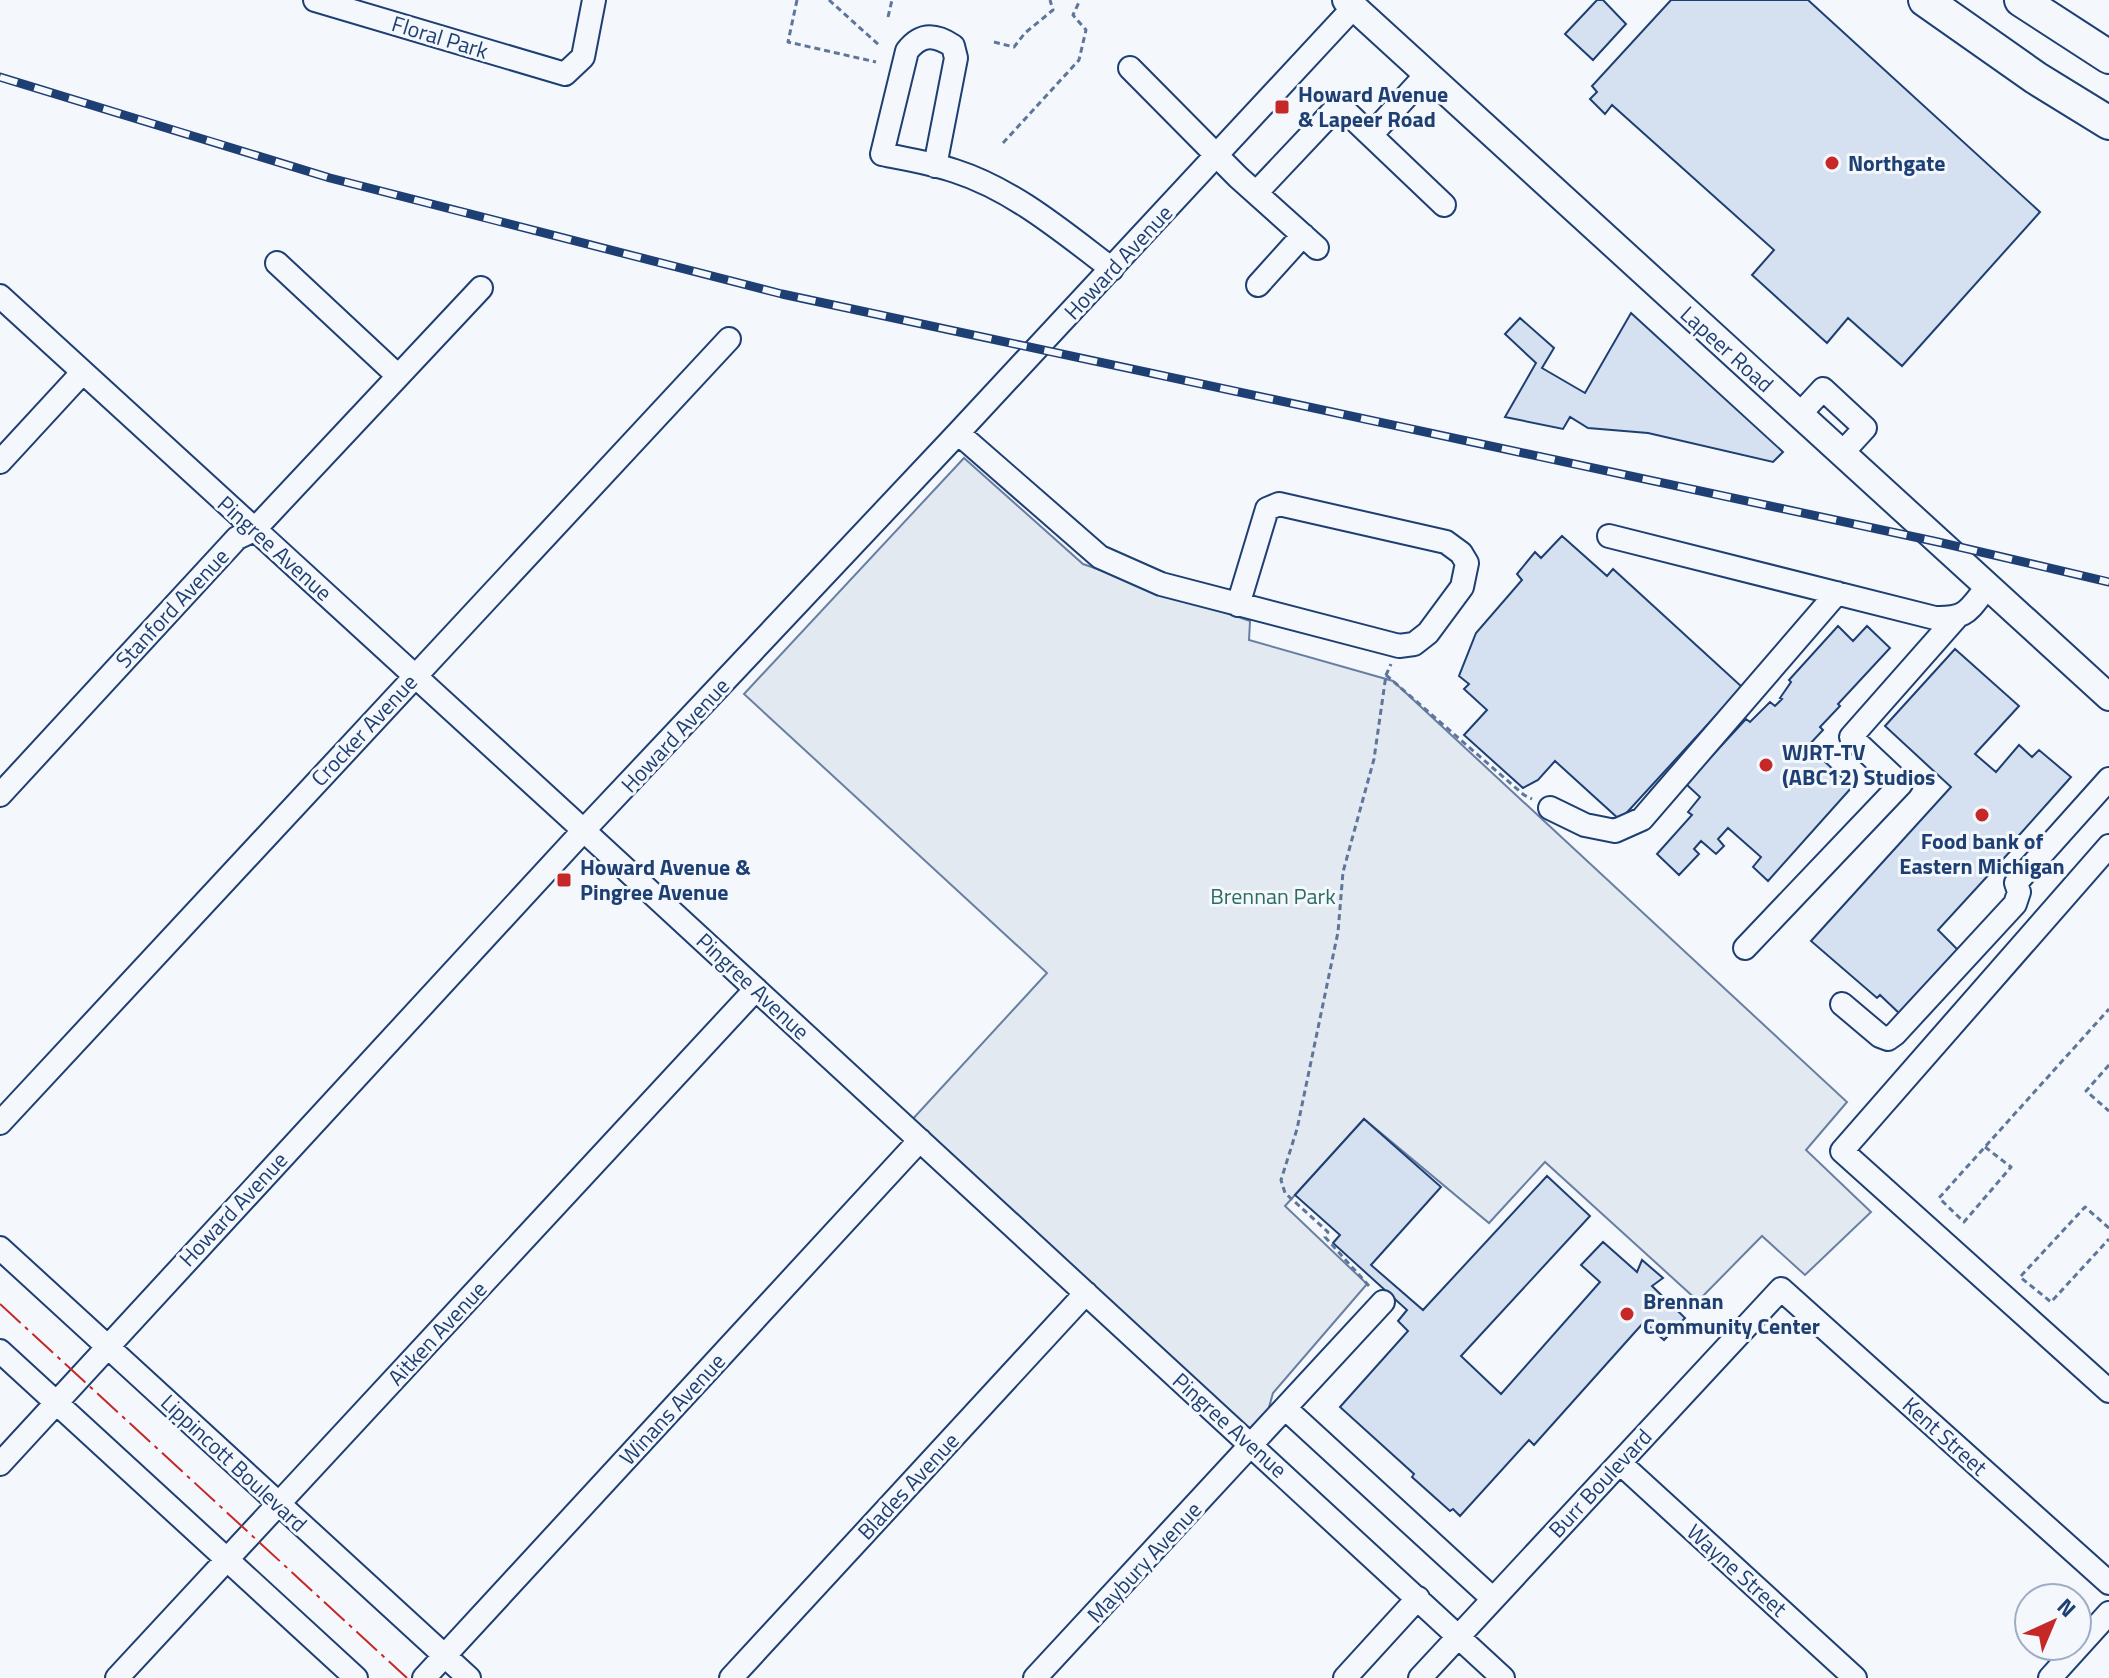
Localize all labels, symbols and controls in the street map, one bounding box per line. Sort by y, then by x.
street label: Floral Park [388,6,493,68]
place label: Howard Avenue & Lapeer Road [1298,77,1448,136]
marker: Howard Avenue & Lapeer Road [1273,98,1291,116]
place label: Northgate [1848,146,1945,180]
marker: Northgate [1823,154,1841,172]
street label: Howard Avenue [1056,197,1180,327]
street label: Lapeer Road [1673,298,1781,400]
street label: Pingree Avenue [210,487,340,609]
street label: Stanford Avenue [107,540,237,676]
street label: Crocker Avenue [303,666,425,794]
street label: Howard Avenue [613,670,737,800]
place label: WJRT-TV (ABC12) Studios [1782,735,1936,794]
marker: WJRT-TV (ABC12) Studios [1757,756,1775,774]
marker: Food bank of Eastern Michigan [1973,806,1991,824]
place label: Food bank of Eastern Michigan [1899,824,2065,883]
place label: Howard Avenue & Pingree Avenue [580,850,751,909]
marker: Howard Avenue & Pingree Avenue [555,871,573,889]
park label: Brennan Park [1210,879,1336,913]
street label: Pingree Avenue [689,924,817,1048]
street label: Howard Avenue [171,1144,295,1274]
street label: Aitken Avenue [379,1273,495,1393]
place label: Brennan Community Center [1643,1284,1820,1343]
marker: Brennan Community Center [1618,1305,1636,1323]
street label: Winans Avenue [611,1345,733,1473]
street label: Pingree Avenue [1165,1364,1295,1486]
street label: Lippincott Boulevard [153,1386,315,1540]
street label: Kent Street [1895,1388,1995,1484]
street label: Burr Boulevard [1540,1421,1660,1545]
street label: Blades Avenue [849,1425,967,1547]
street label: Maybury Avenue [1079,1494,1209,1630]
street label: Wayne Street [1679,1515,1795,1625]
north arrow [2013,1582,2093,1662]
text: N [2050,1590,2084,1625]

